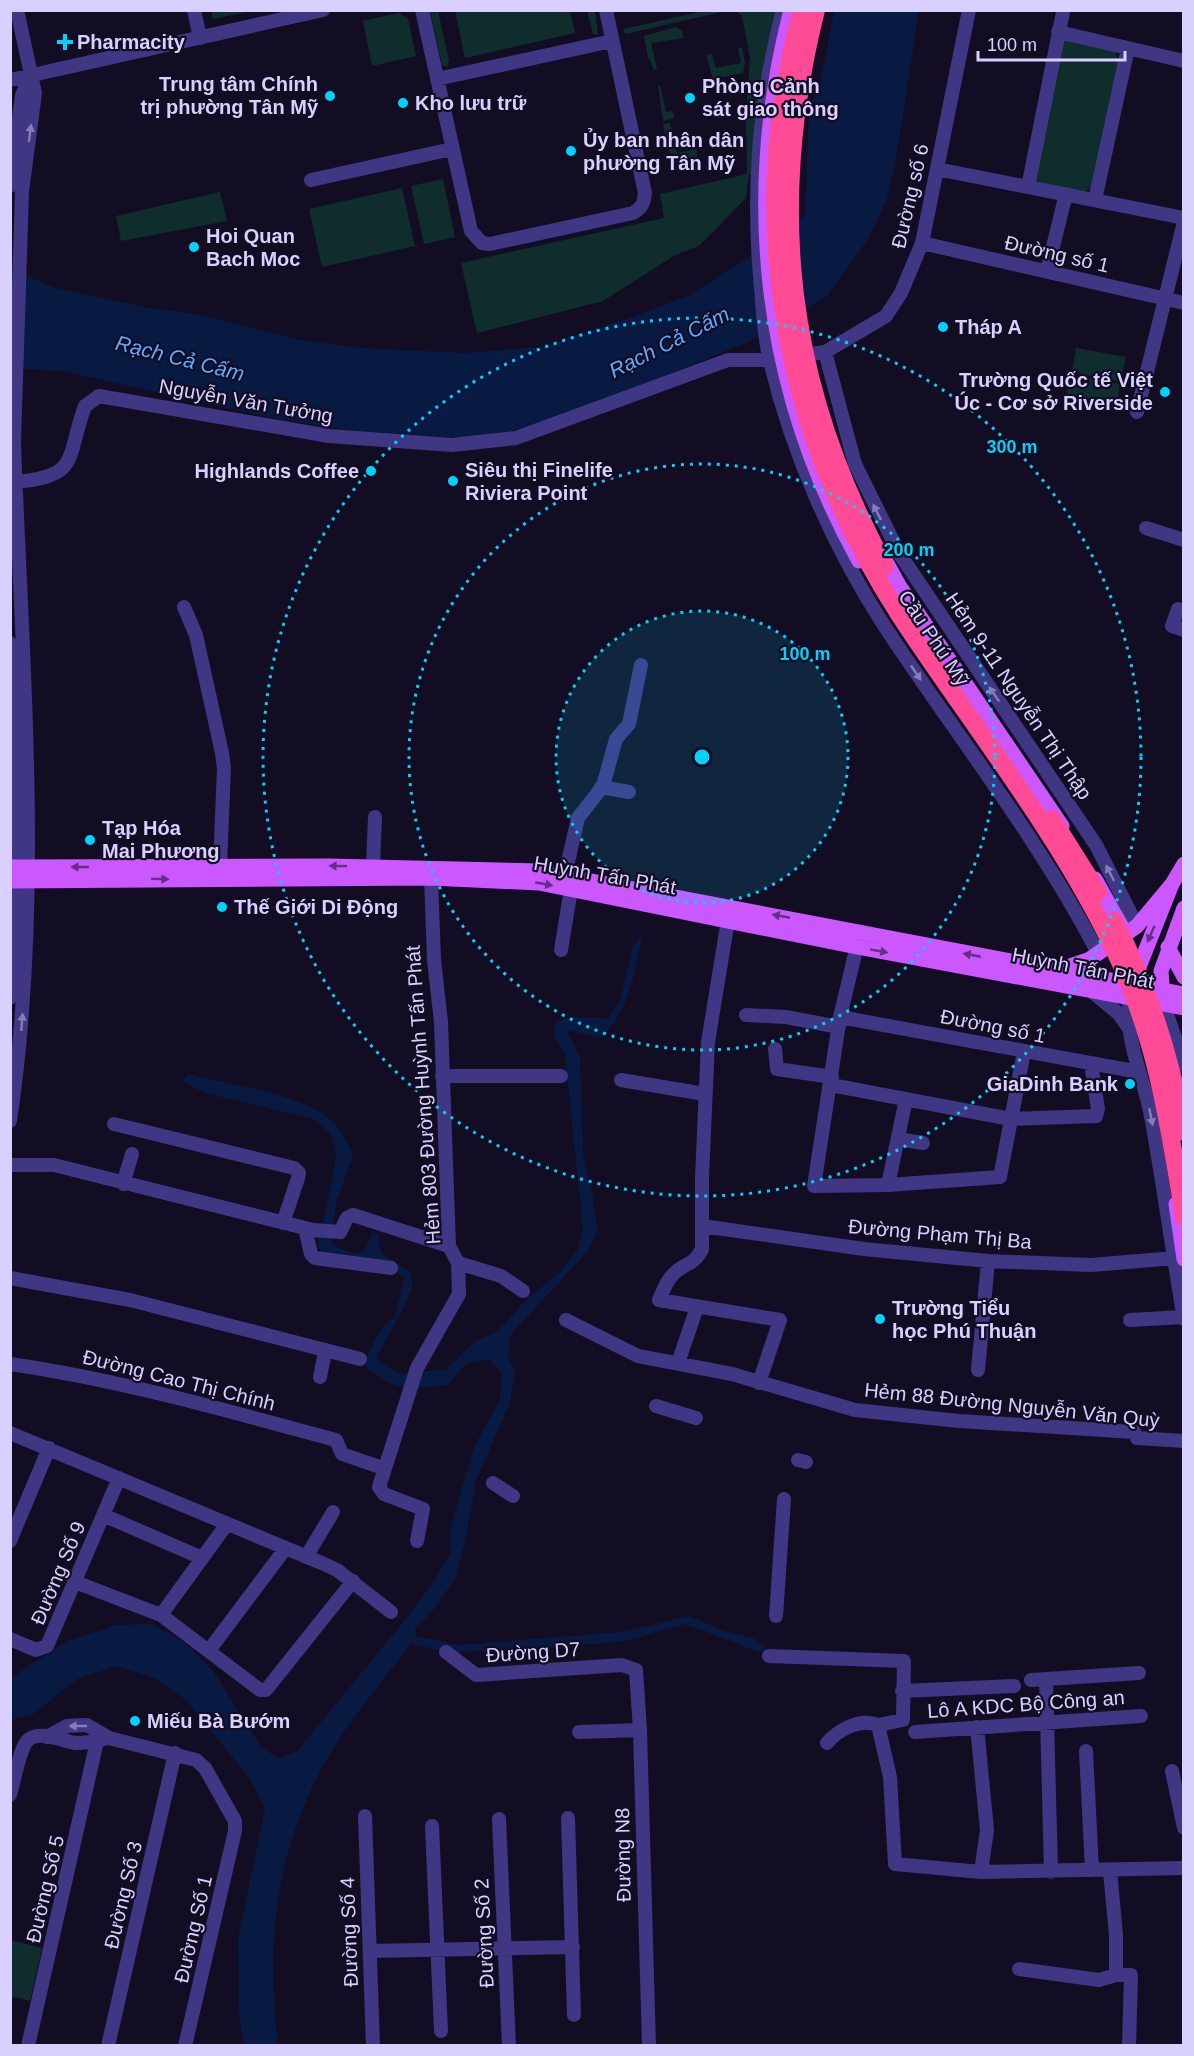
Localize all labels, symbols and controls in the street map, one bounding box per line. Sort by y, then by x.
scale bar [978,24,1125,62]
place label: Pharmacity [77,31,186,53]
marker: Pharmacity [58,35,72,49]
text: 100 m [987,35,1037,55]
place label: Trung tâm Chính trị phường Tân Mỹ [140,73,319,118]
place label: Phòng Cảnh sát giao thông [702,75,839,120]
marker: Trung tâm Chính trị phường Tân Mỹ [323,89,337,103]
marker: Phòng Cảnh sát giao thông [683,91,697,105]
place label: Kho lưu trữ [415,92,527,114]
marker: Kho lưu trữ [396,96,410,110]
one-way arrow [25,124,34,143]
place label: Ủy ban nhân dân phường Tân Mỹ [583,128,744,174]
street label: Đường số 6 [887,142,933,250]
marker: Ủy ban nhân dân phường Tân Mỹ [564,144,578,158]
place label: Hoi Quan Bach Moc [206,225,300,270]
street label: Đường số 1 [1003,231,1111,277]
marker: Hoi Quan Bach Moc [187,240,201,254]
water label: Rạch Cả Cấm [605,302,733,382]
place label: Tháp A [955,316,1022,338]
marker: Tháp A [936,320,950,334]
water label: Rạch Cả Cấm [113,331,247,385]
place label: Trường Quốc tế Việt Úc - Cơ sở Riverside [954,369,1153,414]
street label: Nguyễn Văn Tưởng [157,375,335,427]
marker: Trường Quốc tế Việt Úc - Cơ sở Riverside [1158,385,1172,399]
text: 300 m [986,437,1038,457]
place label: Siêu thị Finelife Riviera Point [465,459,613,504]
place label: Highlands Coffee [195,460,359,482]
marker: Highlands Coffee [364,464,378,478]
marker: Siêu thị Finelife Riviera Point [446,474,460,488]
one-way arrow [873,503,882,520]
text: 200 m [883,540,935,560]
street label: Cầu Phú Mỹ [894,586,974,690]
street label: Hẻm 9-11 Nguyễn Thị Thập [941,588,1097,804]
text: 100 m [779,644,831,664]
one-way arrow [910,664,922,680]
one-way arrow [988,686,1000,702]
centre of rings [692,747,712,767]
place label: Tạp Hóa Mai Phương [102,817,220,862]
marker: Tạp Hóa Mai Phương [83,833,97,847]
street label: Huỳnh Tấn Phát [532,852,678,898]
one-way arrow [329,861,348,871]
one-way arrow [71,862,90,872]
one-way arrow [1106,865,1115,882]
one-way arrow [151,874,170,884]
one-way arrow [535,880,554,889]
place label: Thế Giới Di Động [234,896,398,918]
marker: Thế Giới Di Động [215,900,229,914]
one-way arrow [771,911,790,920]
one-way arrow [1146,925,1155,943]
street label: Huỳnh Tấn Phát [1010,943,1156,993]
street label: Hẻm 803 Đường Huỳnh Tấn Phát [402,944,444,1245]
one-way arrow [870,947,889,956]
one-way arrow [962,950,981,959]
street label: Đường số 1 [939,1005,1047,1047]
one-way arrow [18,1012,27,1031]
place label: GiaDinh Bank [987,1073,1119,1095]
marker: GiaDinh Bank [1123,1077,1137,1091]
one-way arrow [1147,1108,1156,1127]
street label: Đường Phạm Thị Ba [847,1215,1033,1253]
place label: Trường Tiểu học Phú Thuận [892,1297,1036,1342]
marker: Trường Tiểu học Phú Thuận [873,1312,887,1326]
street label: Đường Cao Thị Chính [81,1345,277,1415]
street label: Hẻm 88 Đường Nguyễn Văn Quỳ [863,1379,1161,1431]
street label: Đường Số 9 [26,1518,90,1628]
street label: Đường D7 [485,1638,581,1666]
street label: Lô A KDC Bộ Công an [927,1686,1125,1722]
place label: Miếu Bà Bướm [147,1710,290,1732]
marker: Miếu Bà Bướm [128,1714,142,1728]
one-way arrow [69,1721,88,1731]
street label: Đường N8 [611,1808,635,1902]
street label: Đường Số 5 [22,1833,68,1945]
street label: Đường Số 3 [100,1839,146,1951]
street label: Đường Số 1 [170,1873,216,1985]
street label: Đường Số 4 [336,1877,362,1987]
street label: Đường Số 2 [470,1878,498,1988]

